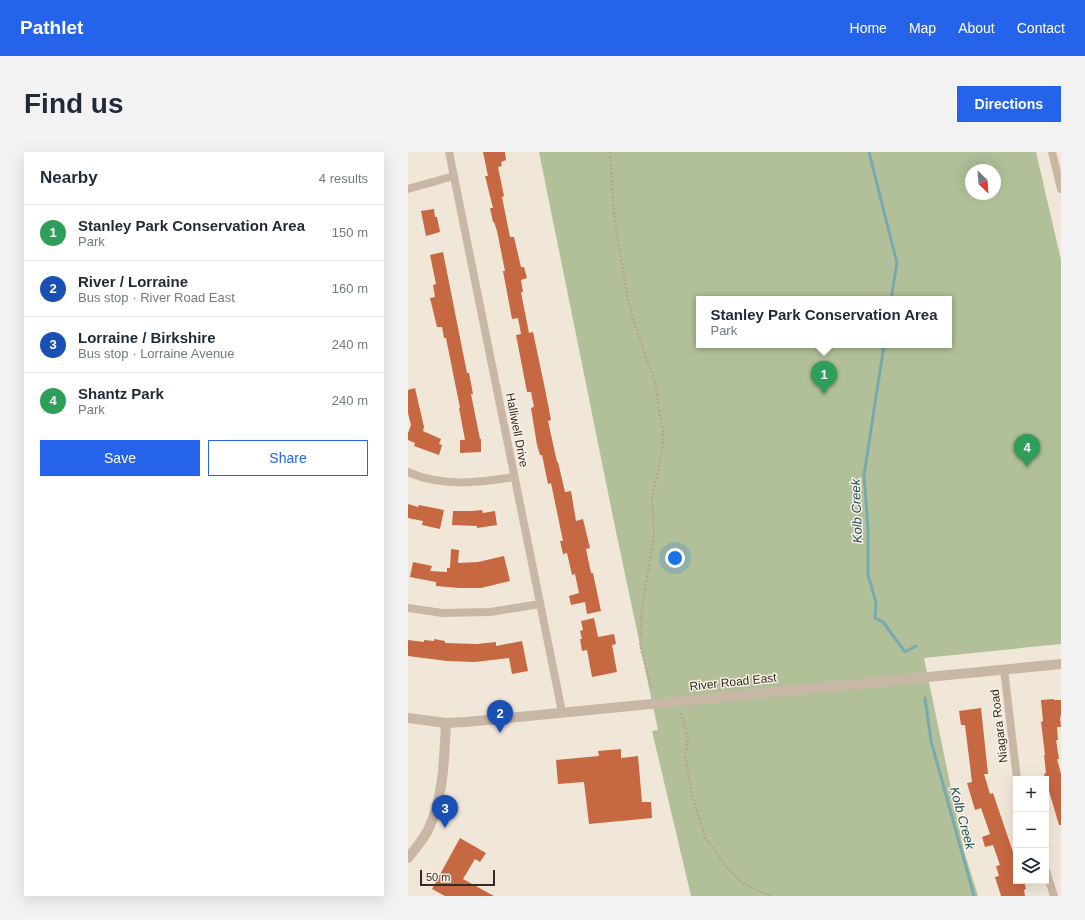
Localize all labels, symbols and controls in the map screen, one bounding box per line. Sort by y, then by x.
text: Pathlet [20,17,83,38]
text: Home [850,20,887,36]
text: Map [909,20,936,36]
text: About [958,20,995,36]
text: Contact [1017,20,1065,36]
button: Directions [957,86,1061,122]
text: Find us [24,88,124,119]
north arrow [965,164,1001,200]
text: Nearby [40,168,98,187]
text: 4 results [319,171,368,186]
text: Stanley Park Conservation Area [78,217,305,234]
text: 1 [49,225,57,240]
text: 150 m [332,225,368,240]
text: Park [78,234,105,249]
text: River / Lorraine [78,273,188,290]
text: 2 [49,281,57,296]
text: 160 m [332,281,368,296]
text: Bus stop · River Road East [78,290,235,305]
popup [696,296,952,348]
text: Stanley Park Conservation Area [710,306,938,323]
text: Park [710,323,737,338]
text: Lorraine / Birkshire [78,329,216,346]
text: 3 [49,337,57,352]
text: 240 m [332,337,368,352]
text: Bus stop · Lorraine Avenue [78,346,235,361]
pin: 1 [811,361,837,394]
text: Shantz Park [78,385,164,402]
street label: Halliwell Drive [503,392,531,469]
text: 4 [49,393,57,408]
text: 240 m [332,393,368,408]
text: Park [78,402,105,417]
pin: 4 [1014,434,1040,467]
button: Save [40,440,200,476]
button: Share [208,440,368,476]
water label: Kolb Creek [848,477,865,543]
your location [665,548,685,568]
street label: River Road East [689,670,778,694]
street label: Niagara Road [988,688,1010,764]
pin: 2 [487,700,513,733]
map controls [1013,776,1049,884]
button: + [1013,776,1049,812]
water label: Kolb Creek [947,785,978,853]
pin: 3 [432,795,458,828]
button: − [1013,812,1049,848]
button: layers [1013,848,1049,884]
scale bar [420,868,495,887]
text: 50 m [426,871,450,883]

